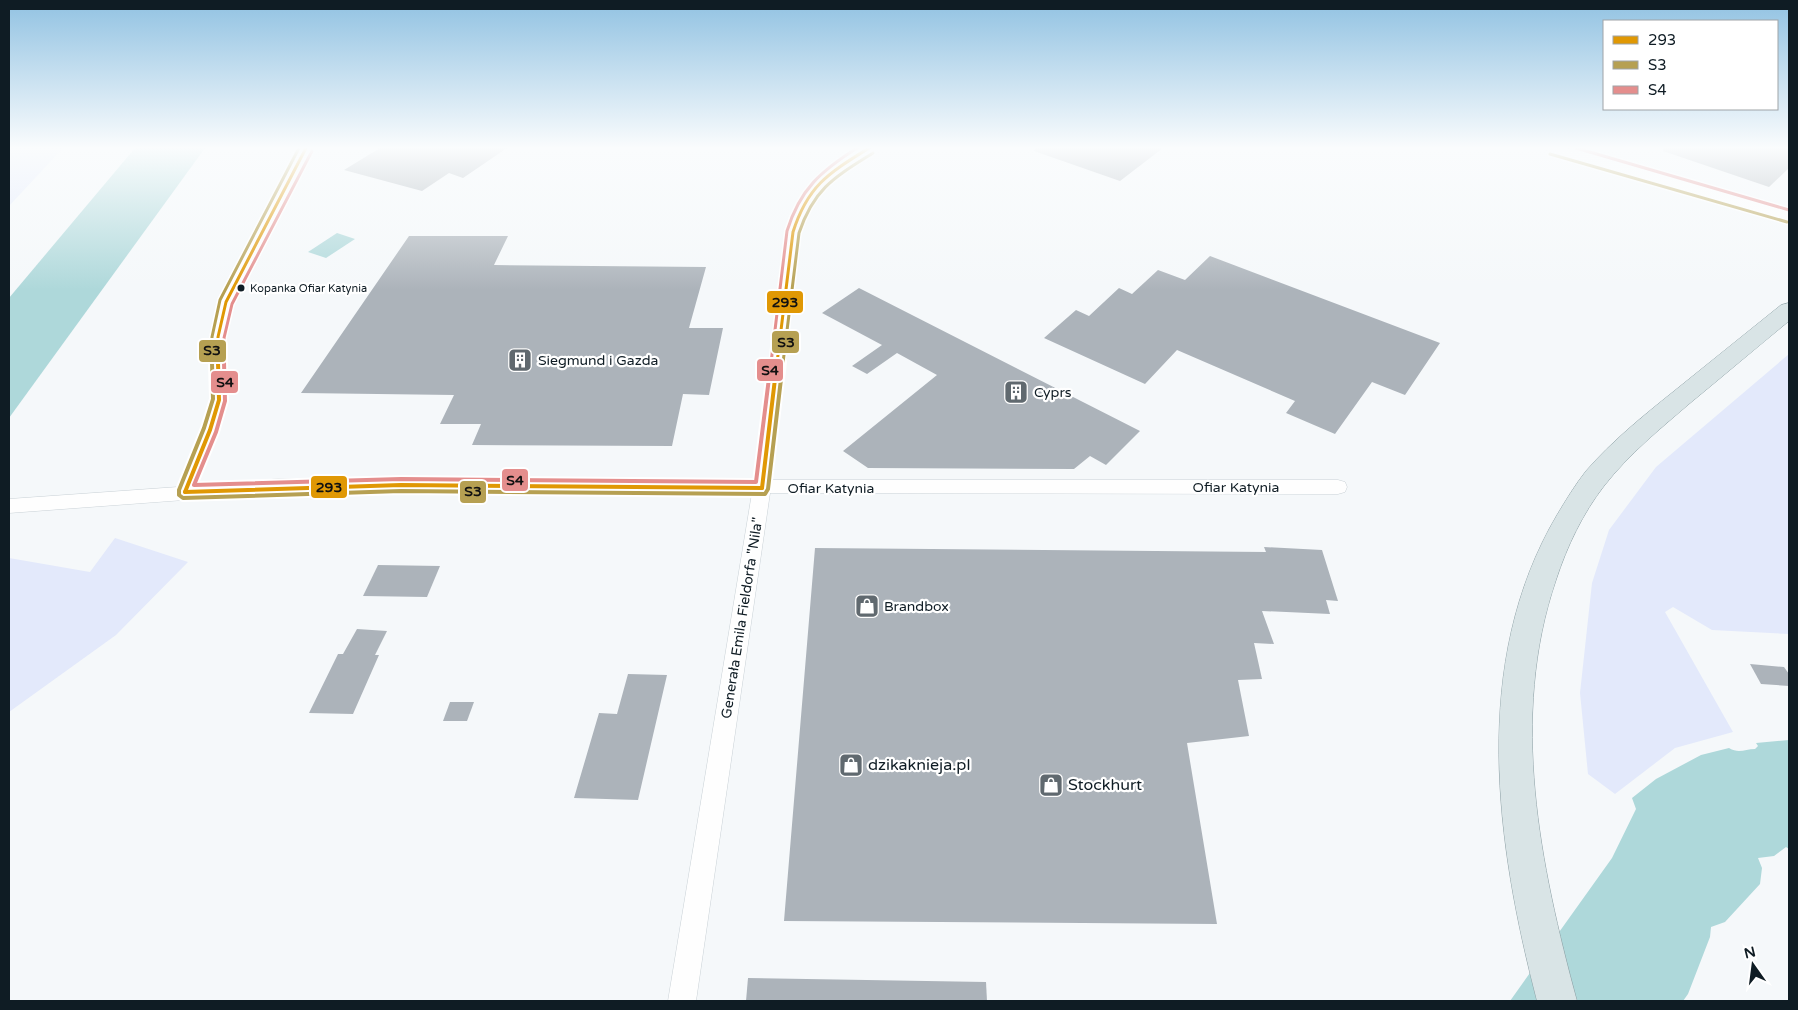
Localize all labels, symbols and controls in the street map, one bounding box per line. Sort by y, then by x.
legend [1603,20,1778,110]
text: 293 [1648,31,1676,49]
text: S3 [1648,56,1667,74]
text: S4 [1648,81,1667,99]
place label: Kopanka Ofiar Katynia [250,282,367,295]
marker: Kopanka Ofiar Katynia [236,283,246,293]
line badge: 293 [766,290,804,314]
text: 293 [772,294,798,311]
line badge: S3 [771,330,800,354]
text: S3 [777,334,795,351]
line badge: S3 [198,339,227,363]
text: S3 [203,342,221,359]
building icon: Siegmund i Gazda [507,347,533,373]
place label: Siegmund i Gazda [538,352,658,369]
line badge: S4 [756,358,784,382]
text: S4 [761,362,779,379]
line badge: S4 [210,370,239,394]
text: S4 [216,374,234,391]
building icon: Cyprs [1003,379,1029,405]
place label: Cyprs [1034,384,1072,401]
line badge: S4 [501,468,529,492]
text: S4 [506,472,524,489]
line badge: 293 [310,475,348,499]
text: 293 [316,479,342,496]
street label: Ofiar Katynia [1193,479,1279,496]
line badge: S3 [459,480,487,504]
street label: Ofiar Katynia [788,480,874,497]
text: S3 [464,483,482,500]
street label: Generała Emila Fieldorfa "Nila" [718,516,766,720]
shop icon: Brandbox [854,593,880,619]
place label: Brandbox [884,598,949,615]
shop icon: dzikaknieja.pl [838,752,864,778]
place label: dzikaknieja.pl [868,755,970,775]
shop icon: Stockhurt [1038,772,1064,798]
place label: Stockhurt [1068,775,1142,795]
north arrow [1728,940,1778,990]
text: N [1742,943,1757,962]

